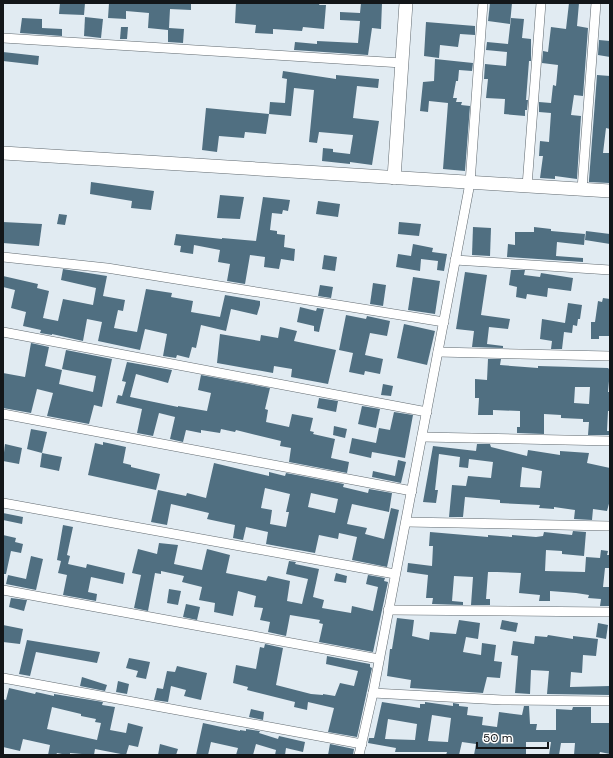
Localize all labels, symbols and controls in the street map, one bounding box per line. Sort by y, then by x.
scale bar [477,724,548,750]
text: 50 m [483,730,512,746]

